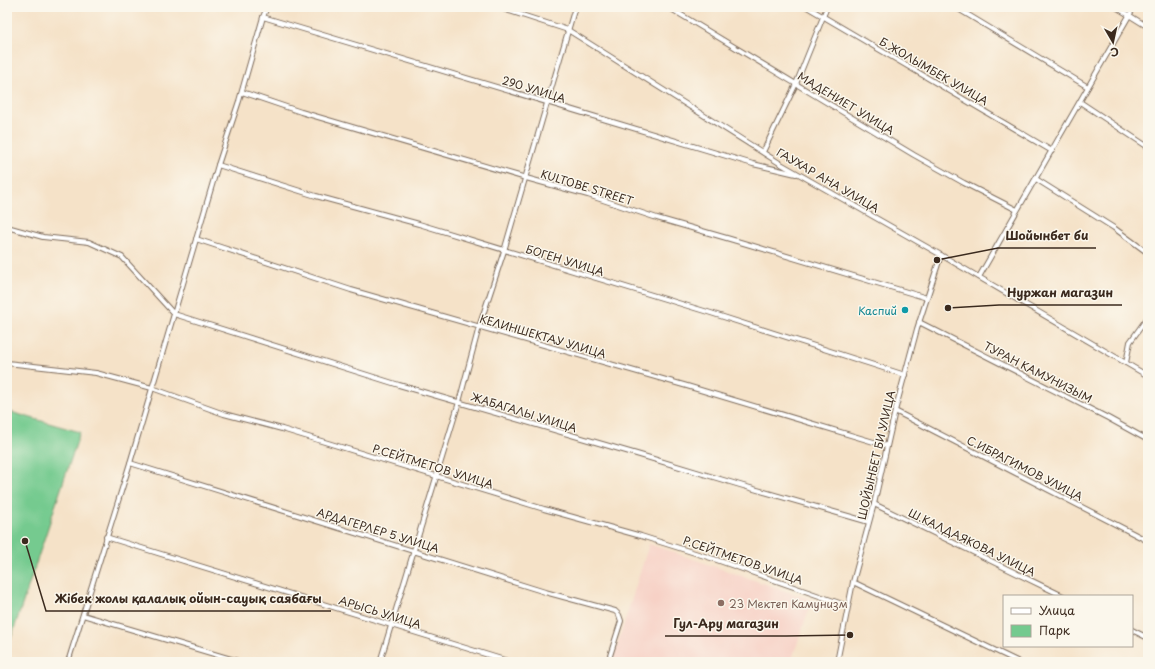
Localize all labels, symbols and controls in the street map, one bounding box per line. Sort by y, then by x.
north arrow [1093,22,1133,62]
street label: Б.ЖОЛЫМБЕК УЛИЦА [876,33,992,109]
text: С [1109,43,1120,61]
street label: МАДЕНИЕТ УЛИЦА [794,67,898,139]
street label: 290 УЛИЦА [500,71,568,107]
street label: ГАУХАР АНА УЛИЦА [773,144,883,217]
street label: KULTOBE STREET [538,165,636,209]
callout: Шойынбет би [998,224,1096,248]
text: Шойынбет би [1006,226,1088,244]
street label: БОГЕН УЛИЦА [524,240,607,280]
callout: Нуржан магазин [999,281,1122,305]
text: Нуржан магазин [1007,283,1113,301]
place label: Каспий [858,302,897,319]
marker: Каспий [900,305,910,315]
street label: КЕЛИНШЕКТАУ УЛИЦА [478,310,609,362]
street label: ТУРАН КАМУНИЗЫМ [981,337,1095,407]
street label: ЖАБАГАЛЫ УЛИЦА [469,388,580,436]
street label: ШОЙЫНБЕТ БИ УЛИЦА [853,388,899,521]
street label: С.ИБРАГИМОВ УЛИЦА [964,431,1087,505]
street label: Р.СЕЙТМЕТОВ УЛИЦА [371,440,496,493]
street label: АРДАГЕРЛЕР 5 УЛИЦА [315,503,442,557]
street label: Ш.КАЛДАЯКОВА УЛИЦА [906,504,1039,580]
street label: Р.СЕЙТМЕТОВ УЛИЦА [681,532,806,589]
callout: Жібек жолы қалалық ойын-сауық саябағы [46,587,331,611]
text: Жібек жолы қалалық ойын-сауық саябағы [54,589,322,607]
street label: АРЫСЬ УЛИЦА [337,591,424,633]
place label: 23 Мектеп Камунизм [729,595,848,612]
legend [1003,595,1133,647]
marker: 23 Мектеп Камунизм [716,598,726,608]
text: Улица [1039,601,1075,619]
callout: Гул-Ару магазин [665,612,786,636]
text: Гул-Ару магазин [673,614,779,632]
text: Парк [1039,621,1071,639]

